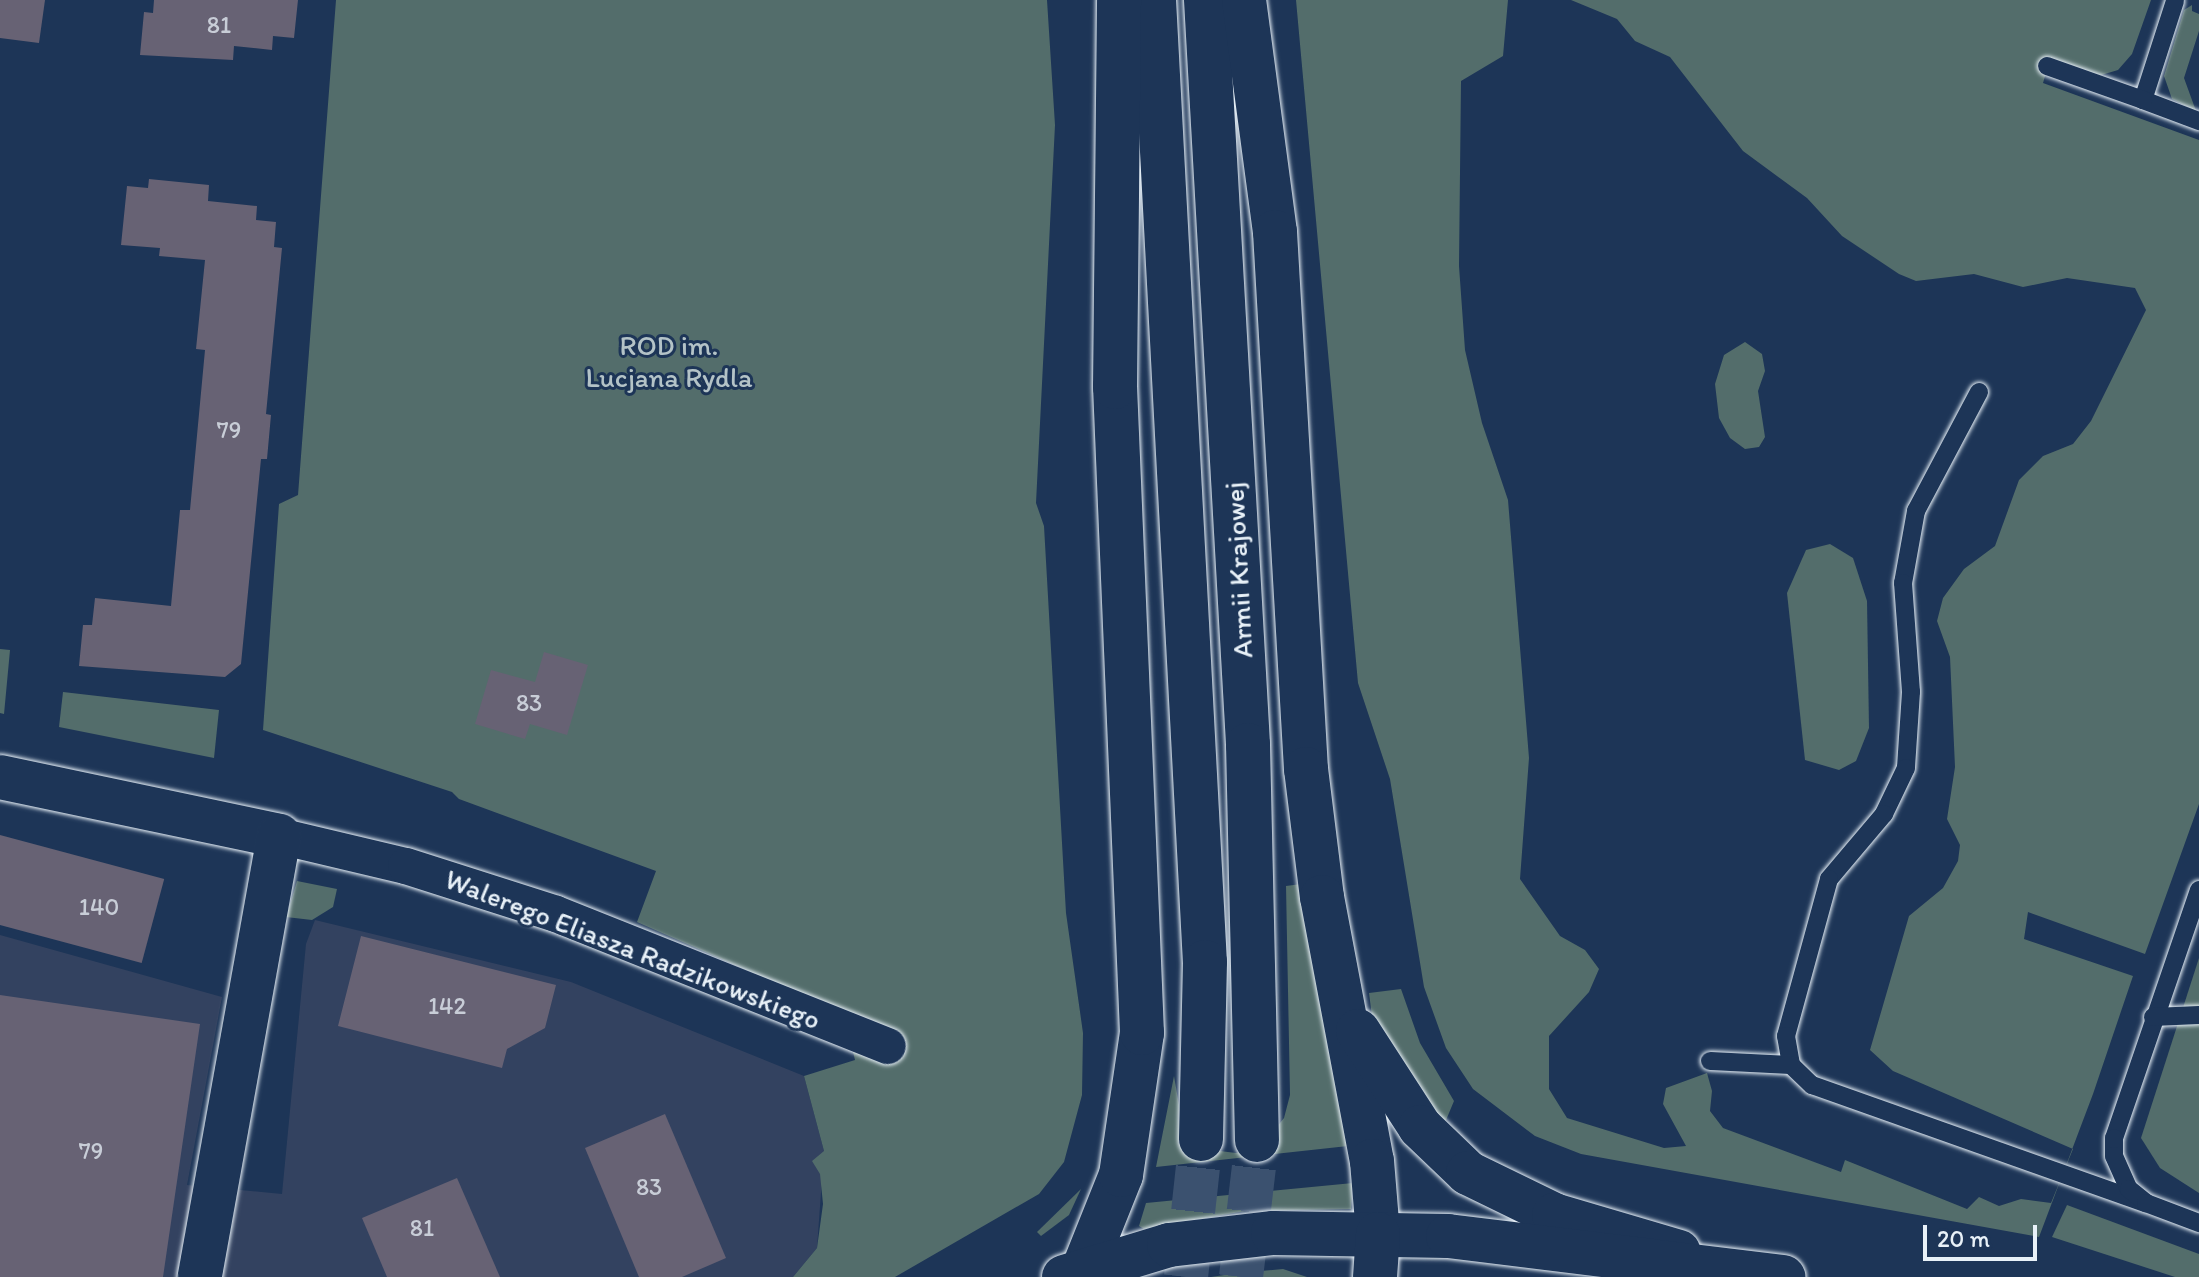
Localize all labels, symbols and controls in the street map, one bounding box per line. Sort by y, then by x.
house number: 81 [207,11,231,39]
park label: ROD im. Lucjana Rydla [585,328,753,394]
house number: 79 [217,416,241,444]
street label: Armii Krajowej [1217,481,1259,659]
house number: 83 [516,689,542,717]
street label: Walerego Eliasza Radzikowskiego [441,862,825,1036]
house number: 140 [79,893,119,921]
house number: 142 [428,992,466,1020]
house number: 79 [79,1137,103,1165]
house number: 83 [636,1173,662,1201]
scale bar [1927,1209,2041,1259]
house number: 81 [410,1214,434,1242]
text: 20 m [1937,1224,1990,1253]

